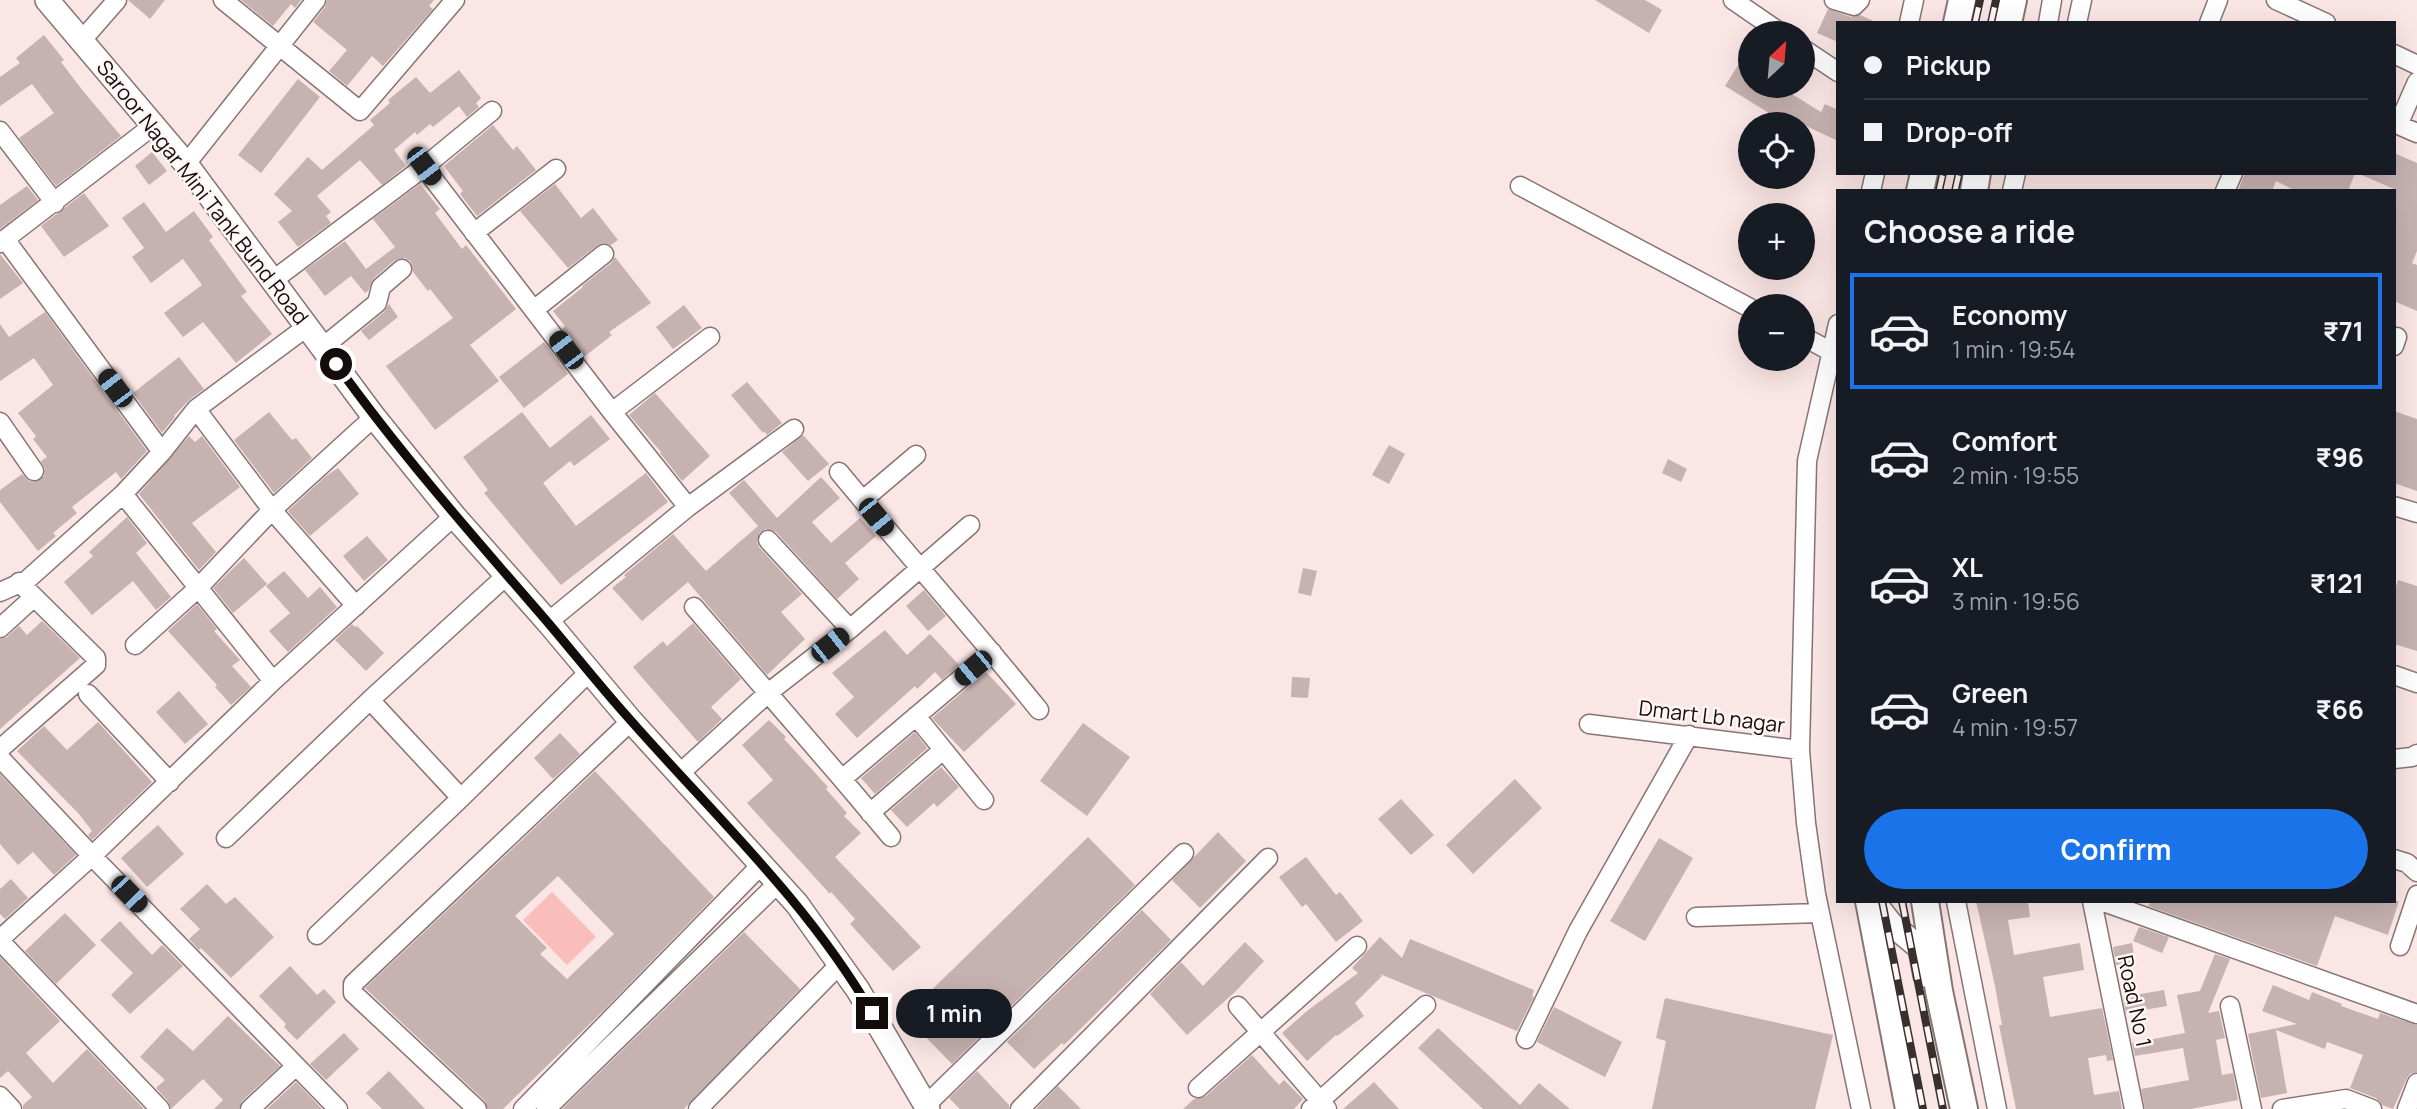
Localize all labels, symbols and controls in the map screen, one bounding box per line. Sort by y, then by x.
north arrow [1738,21,1815,98]
map controls [1738,21,1815,371]
text: Pickup [1906,47,1991,83]
street label: Saroor Nagar Mini Tank Bund Road [91,54,315,330]
button: locate [1738,112,1815,189]
text: Drop-off [1906,114,2012,150]
car [403,143,446,189]
button: + [1738,203,1815,280]
text: Choose a ride [1864,209,2075,253]
button: − [1738,294,1815,371]
text: Economy [1952,297,2067,333]
icon: car [1868,300,1931,363]
text: ₹71 [2323,313,2364,349]
car [545,327,588,373]
text: 1 min · 19:54 [1952,333,2075,365]
route start [320,348,352,380]
car [94,365,137,411]
text: Comfort [1952,423,2058,459]
icon: car [1868,426,1931,489]
text: ₹96 [2316,439,2364,475]
text: 2 min · 19:55 [1952,459,2079,491]
car [855,494,898,540]
text: XL [1952,549,1983,585]
icon: car [1868,552,1931,615]
text: ₹121 [2310,565,2364,601]
text: 3 min · 19:56 [1952,585,2080,617]
car [807,624,854,666]
car [951,646,996,690]
text: Green [1952,675,2028,711]
icon: car [1868,678,1931,741]
text: ₹66 [2316,691,2364,727]
street label: Dmart Lb nagar [1637,693,1787,739]
text: 4 min · 19:57 [1952,711,2078,743]
button: Confirm [1864,809,2368,889]
car [107,872,152,916]
street label: Road No 1 [2112,953,2158,1049]
callout: 1 min [896,988,1012,1038]
route end [856,997,888,1029]
text: 1 min [926,997,982,1029]

